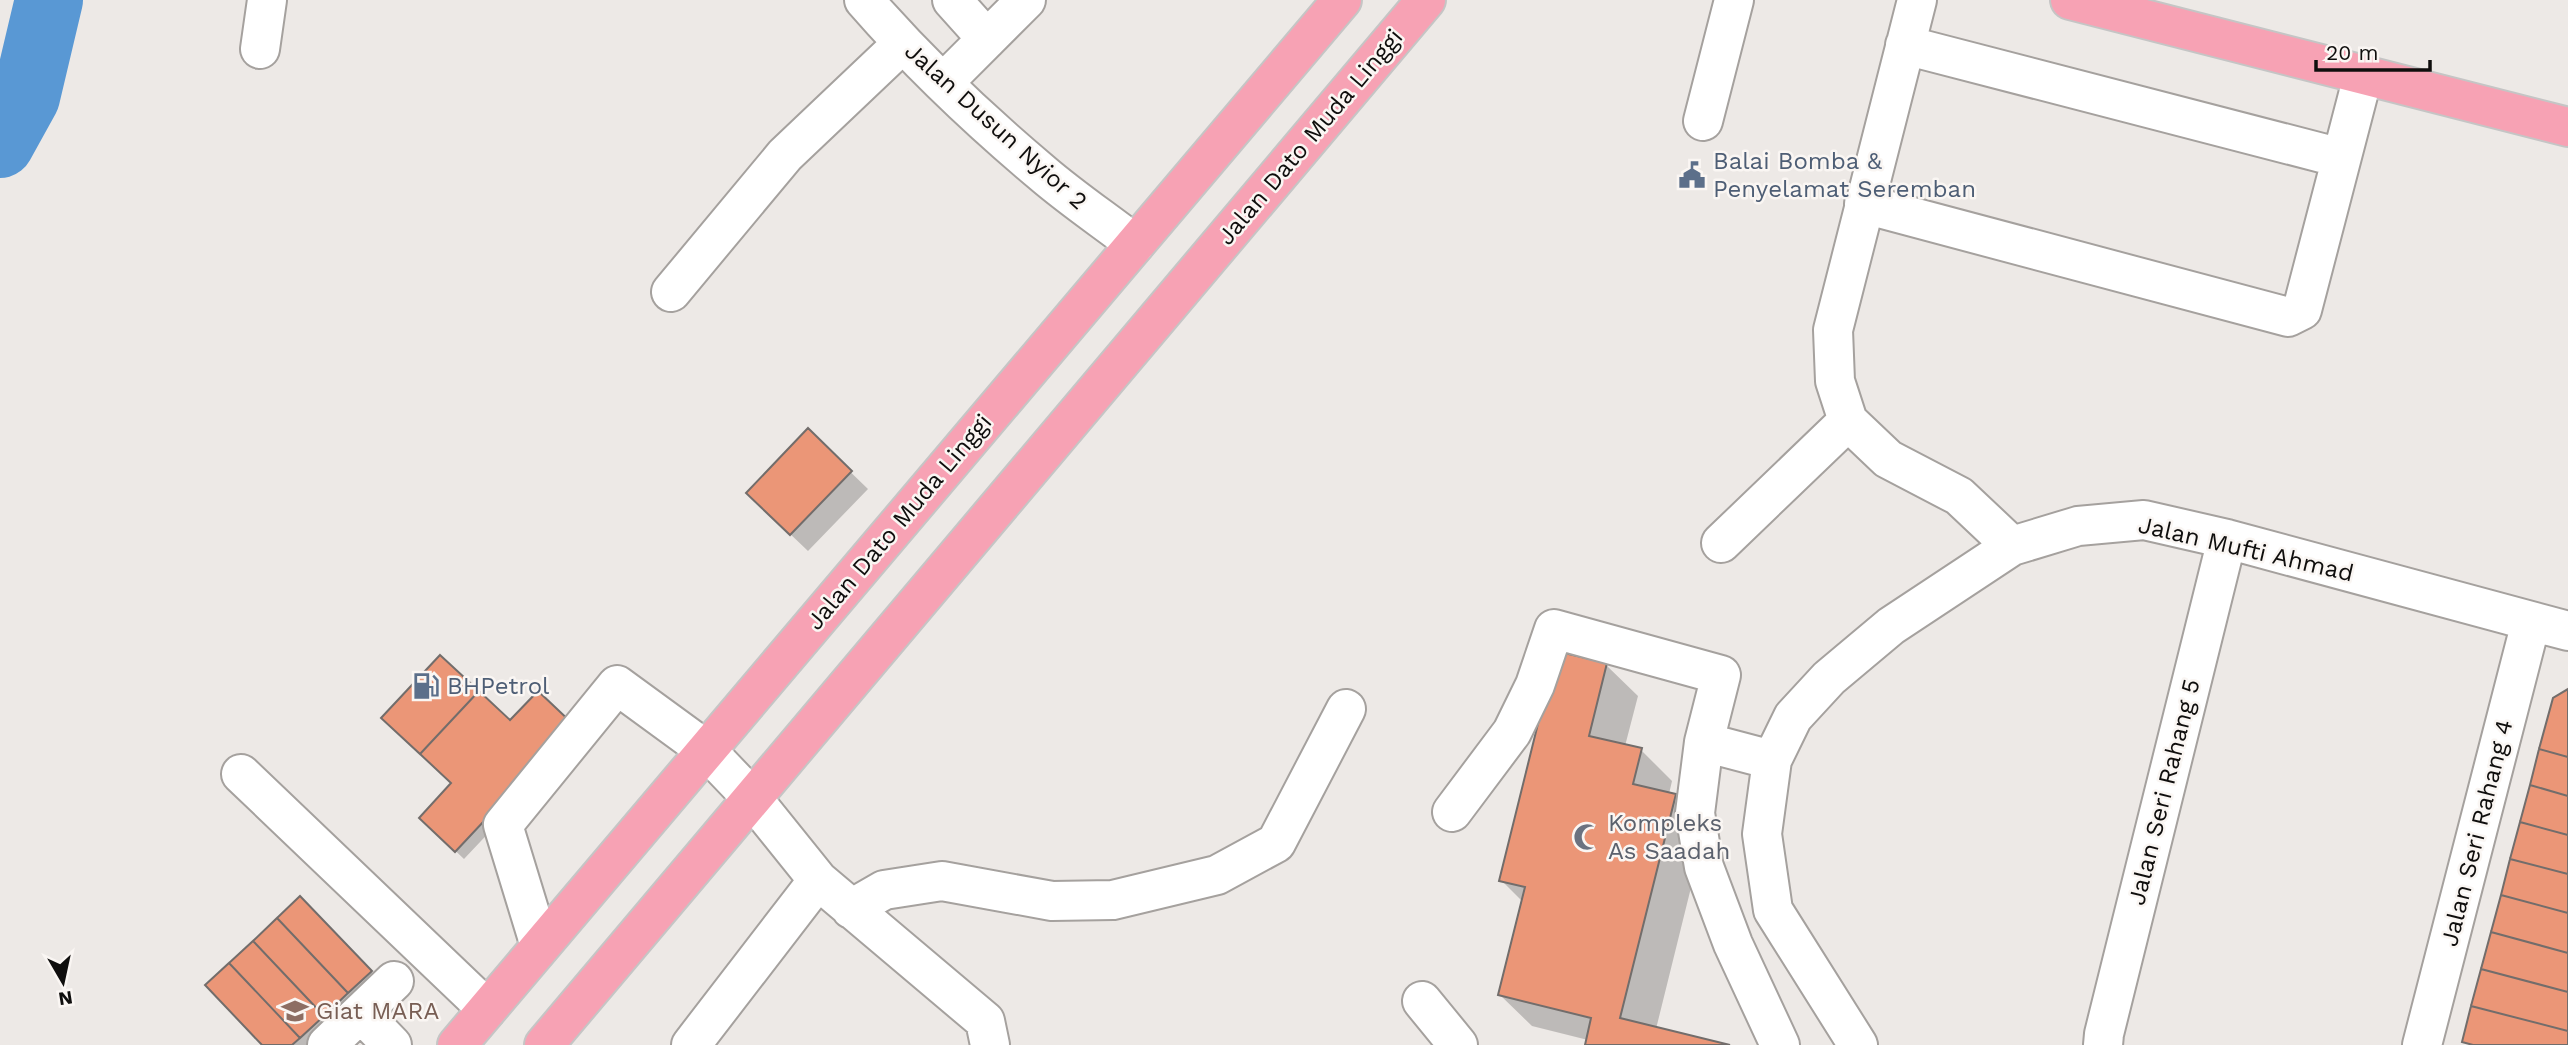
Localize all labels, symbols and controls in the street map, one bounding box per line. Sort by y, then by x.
street label: Jalan Dato Muda Linggi [1212,24,1408,250]
scale bar [2316,28,2430,72]
street label: Jalan Dusun Nyior 2 [899,37,1093,215]
text: 20 m [2326,40,2378,65]
place label: Balai Bomba & Penyelamat Seremban [1713,147,1976,203]
public building icon: Balai Bomba & Penyelamat Seremban [1677,160,1707,190]
street label: Jalan Dato Muda Linggi [801,409,997,635]
street label: Jalan Mufti Ahmad [2136,511,2356,587]
fuel station icon: BHPetrol [411,671,441,701]
place label: BHPetrol [447,672,550,700]
street label: Jalan Seri Rahang 5 [2122,676,2206,908]
street label: Jalan Seri Rahang 4 [2435,717,2519,949]
place label: Kompleks As Saadah [1608,809,1730,865]
mosque icon: Kompleks As Saadah [1572,822,1602,852]
north arrow [28,947,98,1017]
text: N [57,986,74,1011]
school or university icon: Giat MARA [280,996,310,1026]
place label: Giat MARA [316,997,439,1025]

